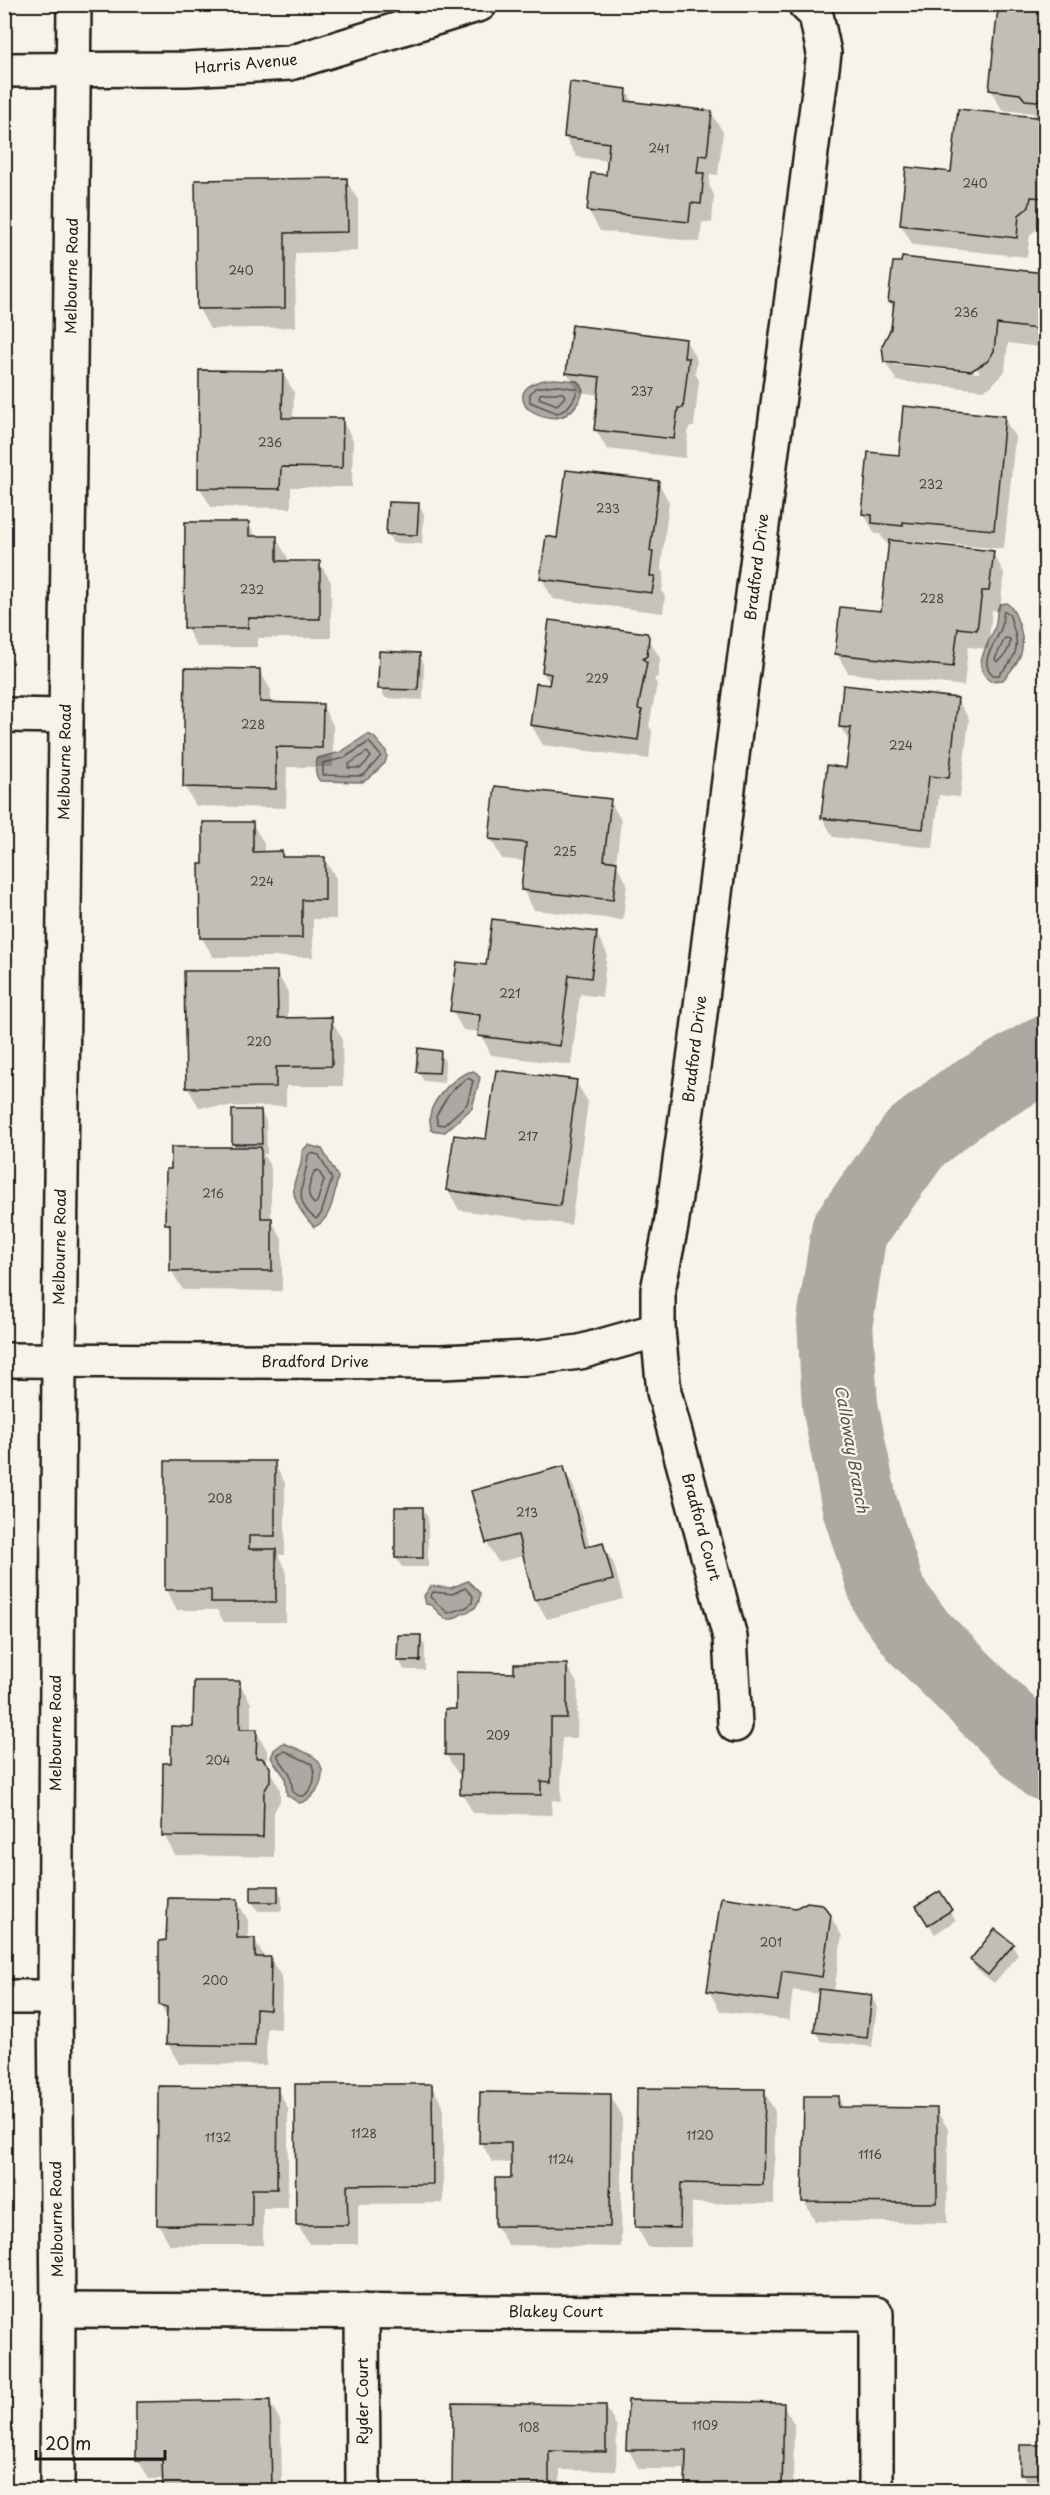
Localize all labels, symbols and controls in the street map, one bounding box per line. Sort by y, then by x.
street label: Harris Avenue [193,47,298,78]
house number: 241 [649,139,669,157]
house number: 240 [963,174,988,192]
street label: Melbourne Road [58,218,83,334]
house number: 240 [229,261,254,279]
house number: 236 [954,303,978,321]
house number: 237 [631,382,654,400]
house number: 236 [258,433,282,451]
house number: 232 [919,475,943,493]
house number: 233 [596,499,620,517]
street label: Bradford Drive [738,512,773,622]
house number: 232 [240,580,264,598]
house number: 228 [920,589,944,607]
house number: 229 [586,669,608,687]
street label: Melbourne Road [51,704,76,820]
house number: 228 [241,715,265,733]
house number: 224 [889,736,913,754]
house number: 225 [553,842,577,860]
house number: 224 [250,872,274,890]
house number: 221 [499,984,521,1002]
street label: Bradford Drive [676,994,711,1104]
house number: 220 [247,1032,272,1050]
house number: 217 [518,1127,539,1145]
house number: 216 [202,1184,224,1202]
street label: Melbourne Road [46,1189,71,1305]
street label: Bradford Drive [261,1349,369,1372]
water label: Calloway Branch [830,1383,876,1515]
street label: Bradford Court [677,1470,728,1583]
house number: 208 [207,1489,233,1507]
house number: 213 [516,1503,538,1521]
street label: Melbourne Road [43,1675,66,1791]
house number: 209 [486,1726,510,1744]
house number: 204 [205,1751,231,1769]
house number: 201 [760,1933,782,1951]
house number: 200 [202,1971,228,1989]
house number: 1128 [351,2124,377,2142]
house number: 1120 [686,2126,714,2144]
house number: 1132 [205,2128,231,2146]
house number: 1116 [858,2145,882,2163]
house number: 1124 [548,2150,574,2168]
street label: Melbourne Road [43,2161,68,2277]
street label: Blakey Court [509,2299,603,2322]
street label: Ryder Court [350,2357,373,2445]
house number: 1109 [692,2416,718,2434]
house number: 108 [518,2418,540,2436]
scale bar [36,2423,165,2461]
text: 20 m [45,2429,91,2456]

